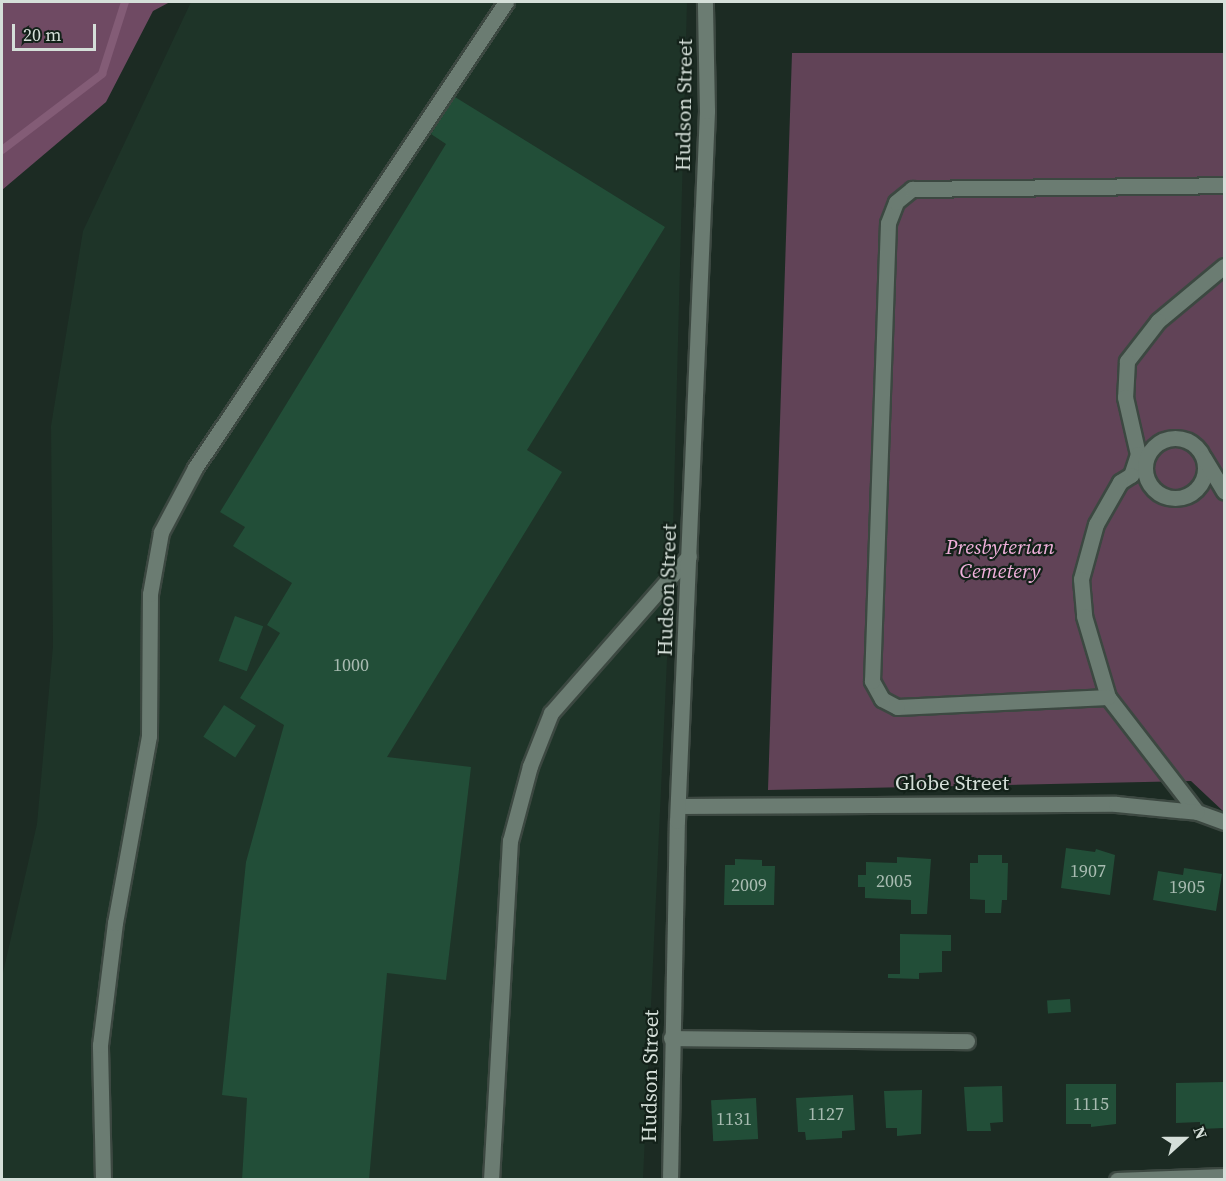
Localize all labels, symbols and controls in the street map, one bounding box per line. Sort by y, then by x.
scale bar [15,12,99,50]
text: 20 m [23,22,61,47]
street label: Hudson Street [670,38,698,172]
street label: Hudson Street [652,523,682,657]
park label: Presbyterian Cemetery [945,534,1055,584]
house number: 1000 [333,654,369,676]
street label: Globe Street [895,770,1009,796]
house number: 1907 [1070,860,1106,882]
house number: 2005 [876,870,912,892]
house number: 2009 [731,874,767,896]
house number: 1905 [1169,876,1205,898]
street label: Hudson Street [636,1009,664,1143]
house number: 1115 [1073,1093,1109,1115]
house number: 1127 [808,1103,844,1125]
house number: 1131 [716,1108,752,1130]
north arrow [1154,1109,1214,1169]
text: N [1188,1123,1213,1142]

